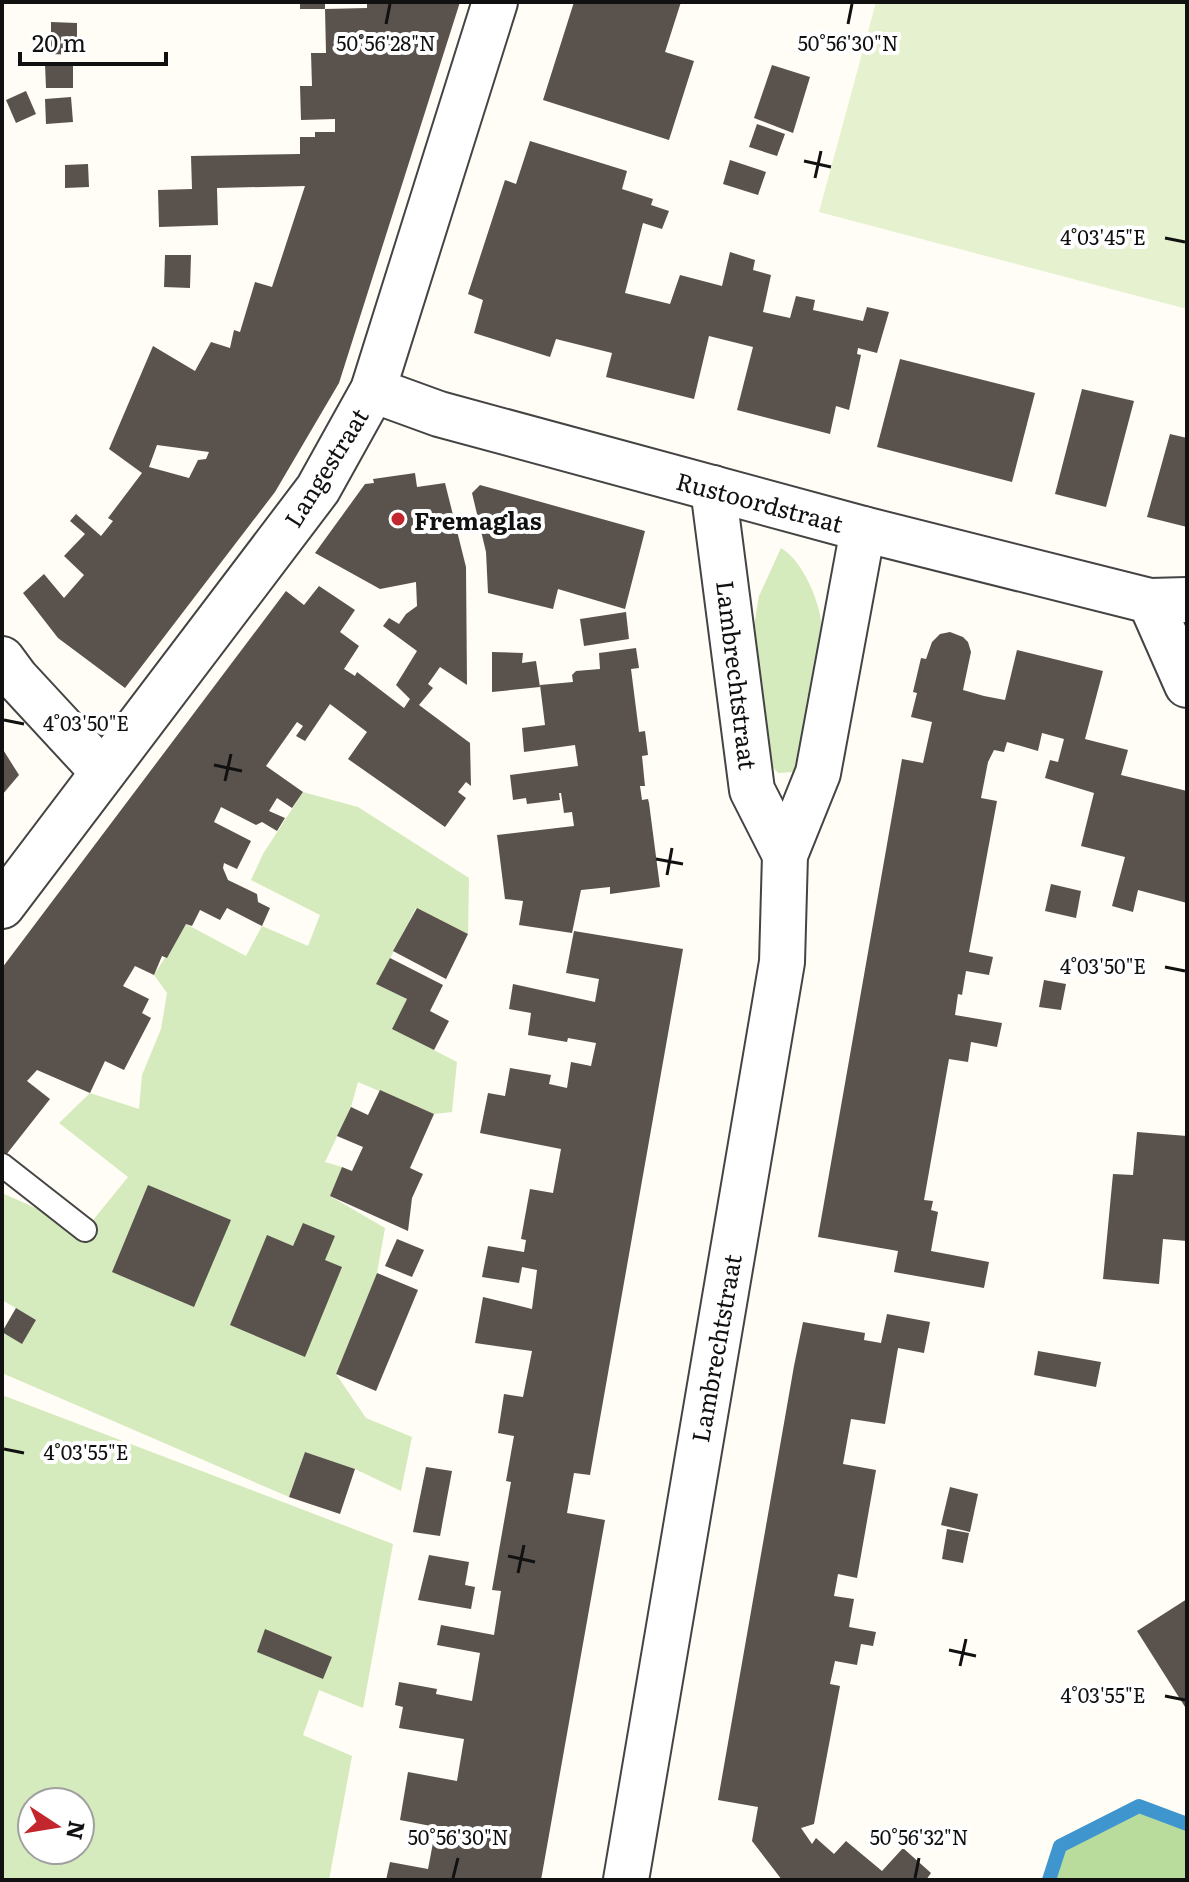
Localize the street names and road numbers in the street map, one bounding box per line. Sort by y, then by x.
street label: Langestraat [274,400,376,533]
street label: Rustoordstraat [673,462,848,540]
street label: Lambrechtstraat [709,578,767,772]
street label: Lambrechtstraat [681,1251,749,1445]

